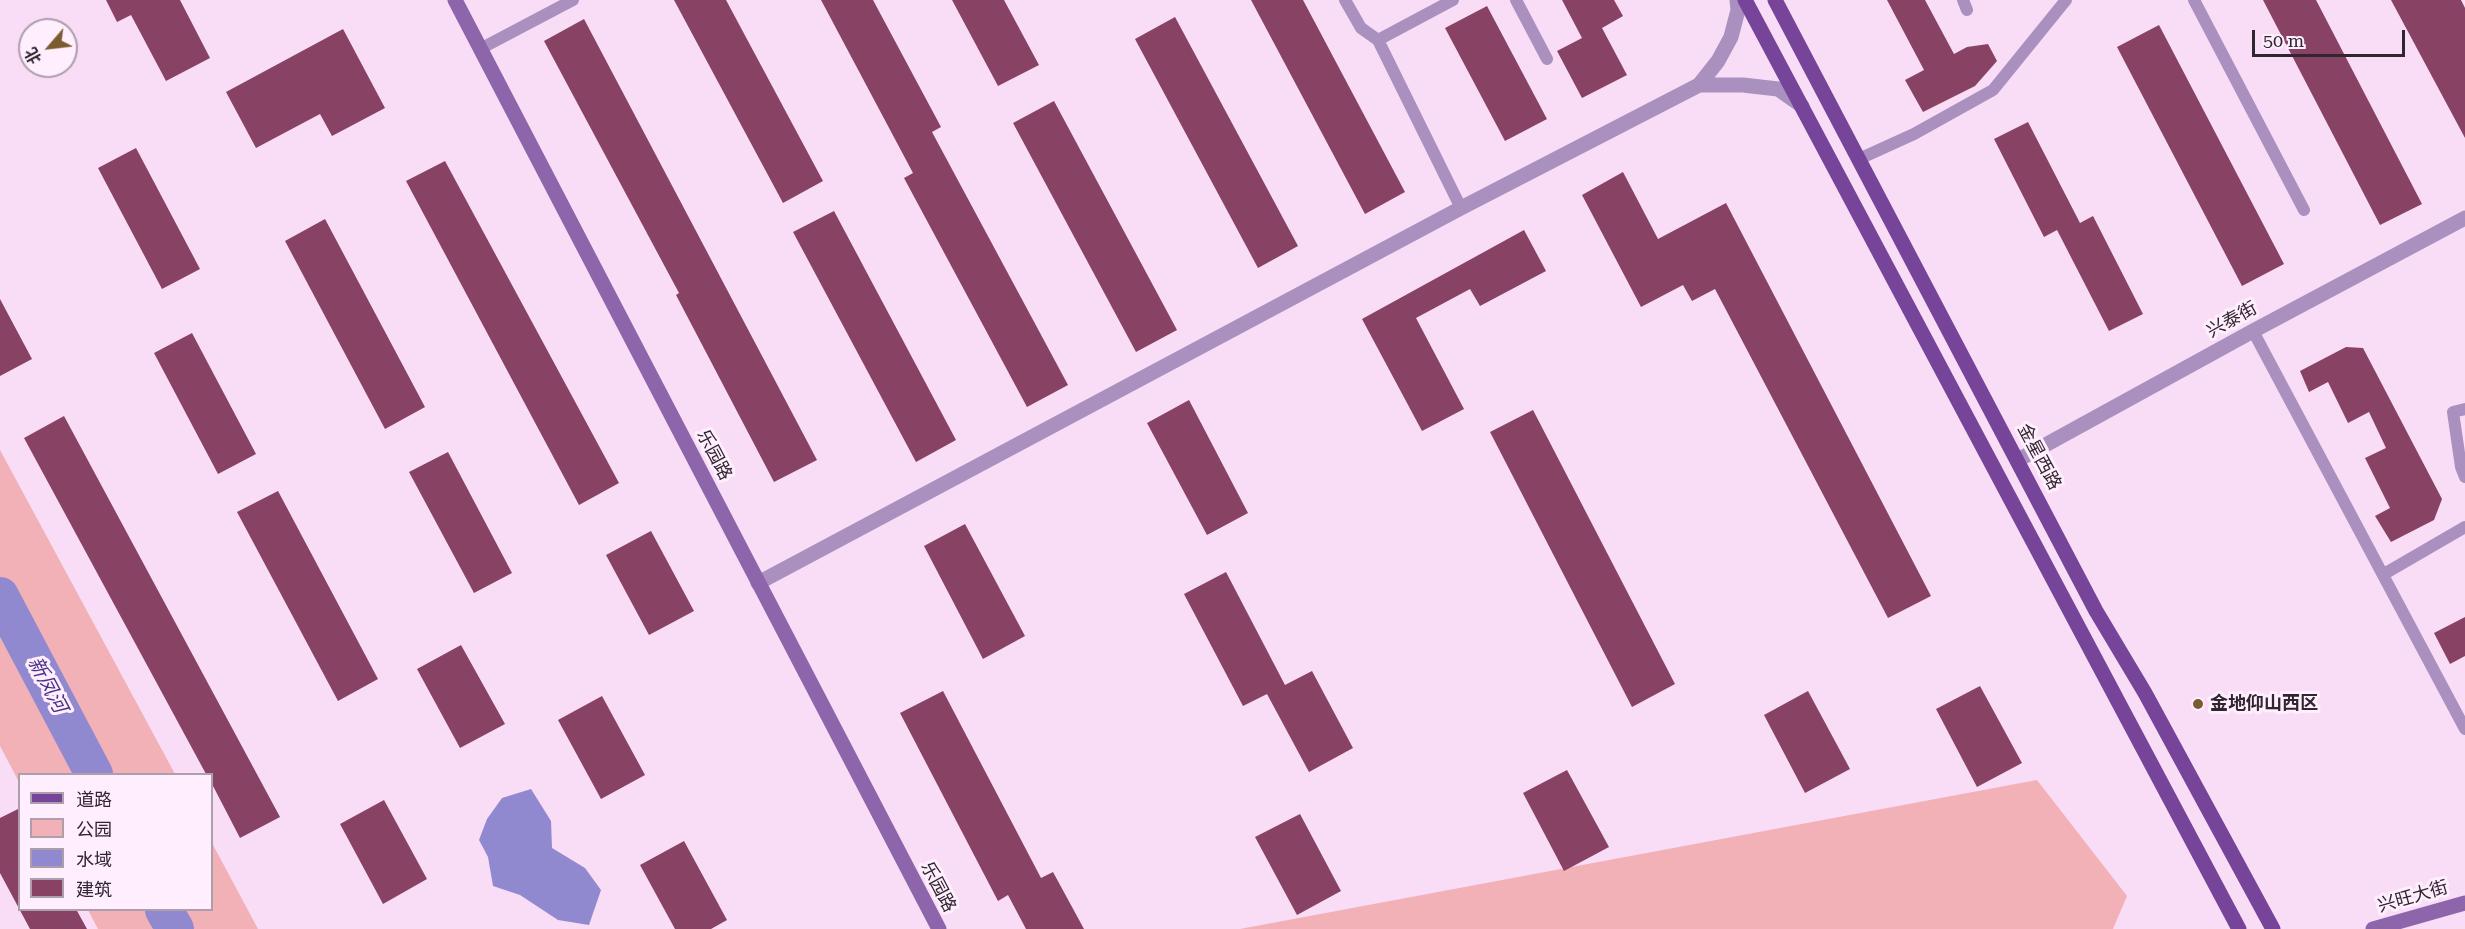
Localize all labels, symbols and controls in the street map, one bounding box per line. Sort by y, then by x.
north arrow [18,18,78,78]
scale bar [2255,18,2408,56]
text: 50 m [2263,30,2304,51]
text: 北 [21,44,46,67]
street label: 兴泰街 [2203,297,2261,343]
street label: 金星西路 [2013,420,2065,494]
street label: 乐园路 [692,426,736,484]
water label: 新凤河 [22,653,72,717]
place label: 金地仰山西区 [2210,693,2318,715]
marker: 金地仰山西区 [2191,697,2205,711]
legend [18,773,213,911]
text: 道路 [76,789,112,810]
text: 公园 [76,819,112,840]
text: 水域 [76,849,112,870]
street label: 乐园路 [916,858,960,916]
street label: 兴旺大街 [2375,877,2451,917]
text: 建筑 [76,879,112,900]

